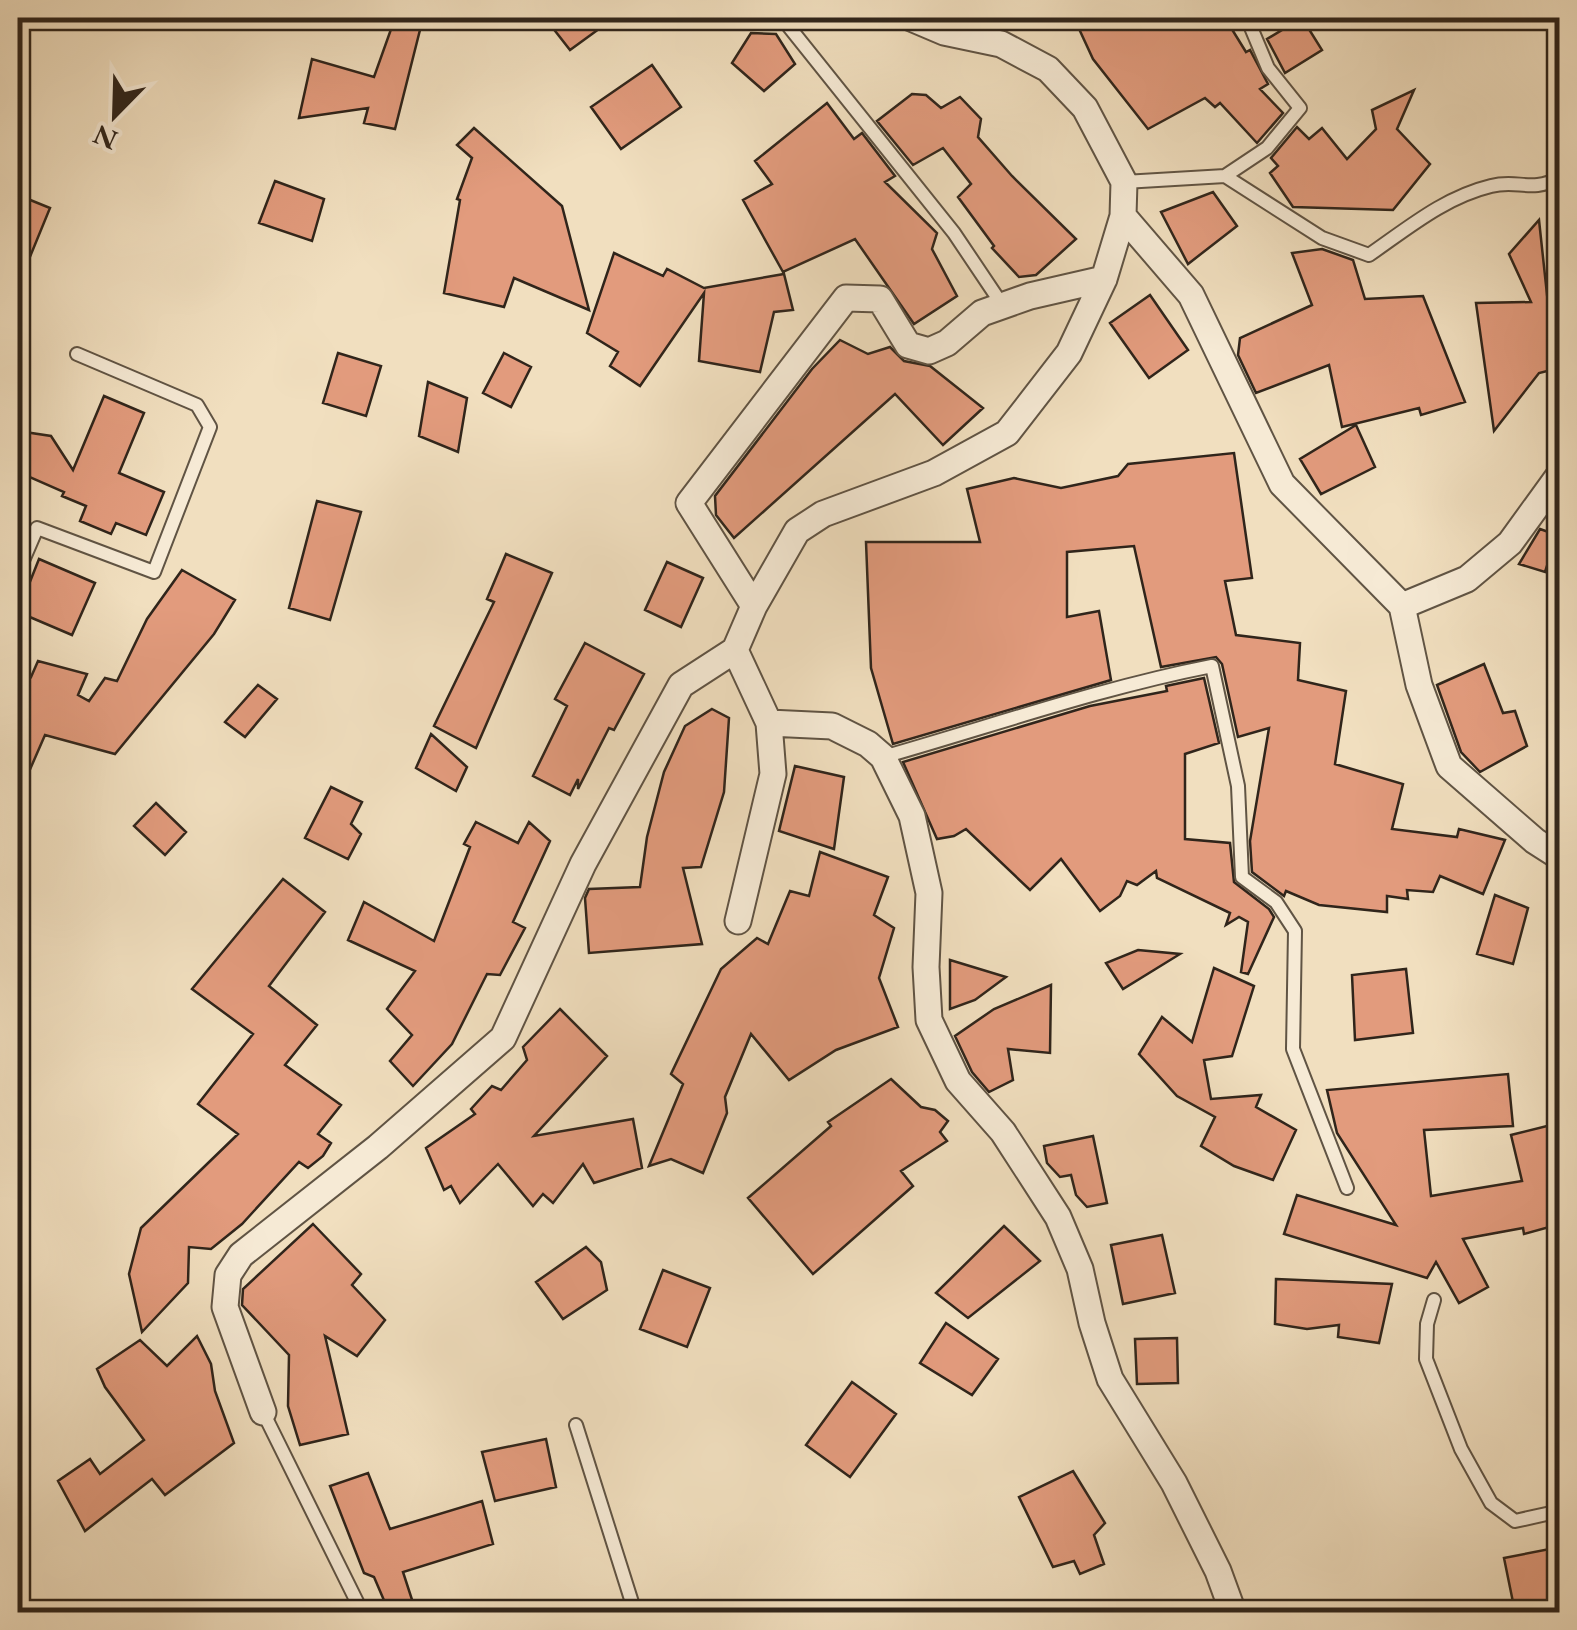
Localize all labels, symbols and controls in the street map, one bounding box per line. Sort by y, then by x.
north arrow [65,65,165,165]
text: N [87,117,123,159]

